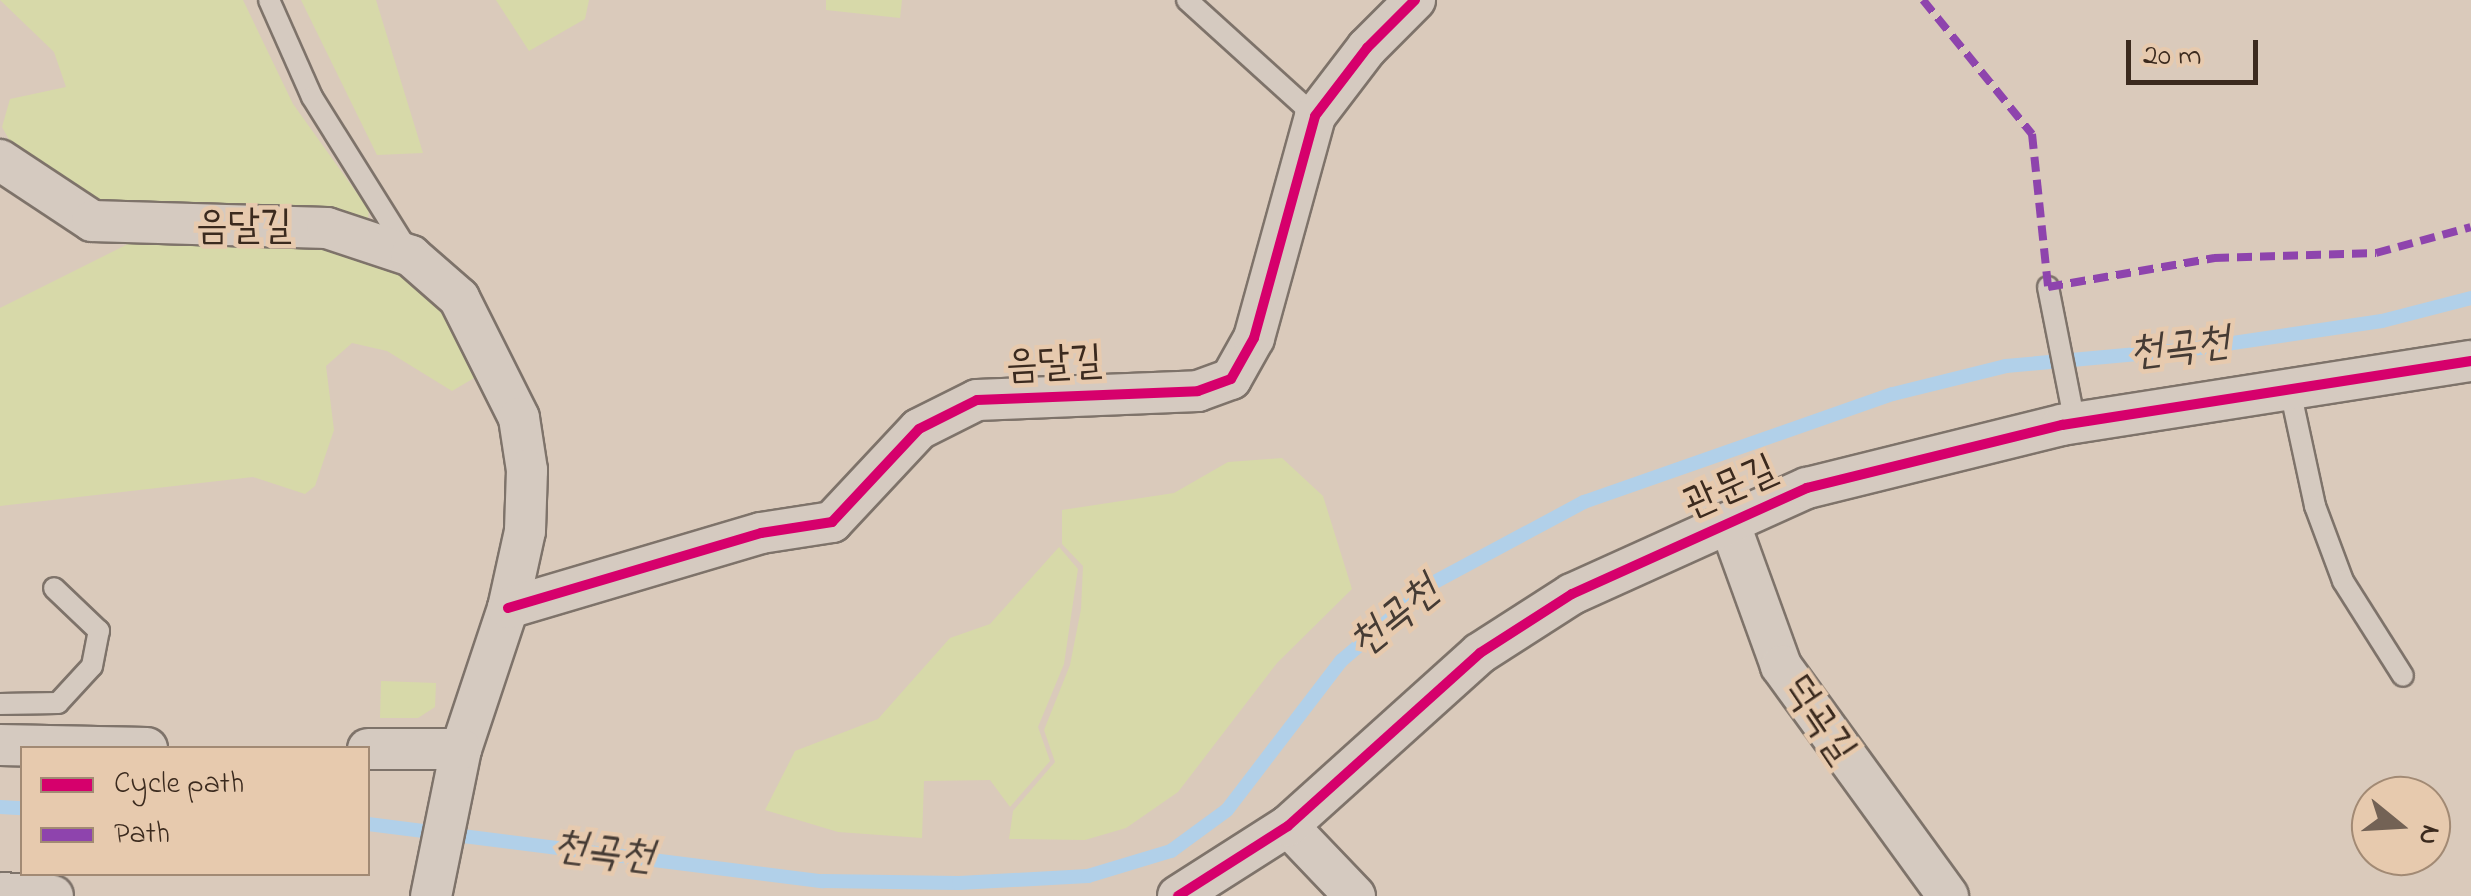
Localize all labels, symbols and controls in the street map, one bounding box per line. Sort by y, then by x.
scale bar [2131,20,2264,82]
text: 20 m [2143,35,2202,79]
street label: 음달길 [196,204,292,252]
water label: 천곡천 [2126,318,2232,380]
street label: 음달길 [1005,339,1103,391]
street label: 관문길 [1677,446,1785,530]
water label: 천곡천 [1340,567,1450,669]
street label: 덕곡길 [1771,667,1865,773]
legend [20,746,370,876]
text: Cycle path [114,763,244,807]
north arrow [2351,776,2451,876]
text: Path [114,813,170,857]
text: N [2406,819,2451,850]
water label: 천곡천 [550,822,656,884]

